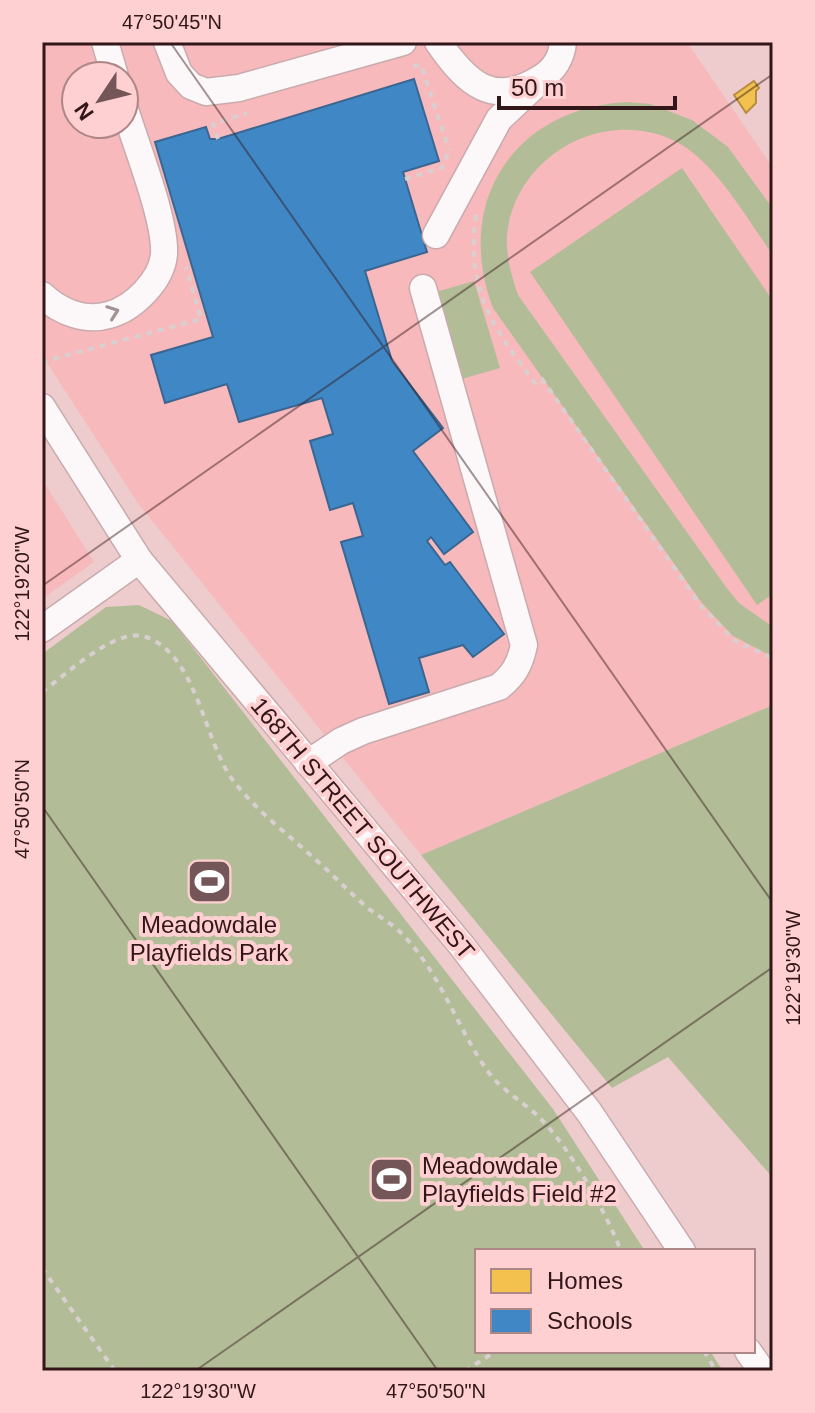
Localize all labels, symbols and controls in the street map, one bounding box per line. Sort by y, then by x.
text: 47°50'45"N [122,11,222,33]
north arrow [60,60,140,140]
scale bar [499,60,675,110]
text: 50 m [511,74,564,101]
text: N [69,98,99,125]
one-way arrow [105,306,119,322]
text: 122°19'20"W [11,526,33,642]
street label: 168TH STREET SOUTHWEST [246,692,481,964]
text: 47°50'50"N [11,759,33,859]
sports icon: Meadowdale Playfields Park [185,858,233,906]
text: 122°19'30"W [782,910,804,1026]
place label: Meadowdale Playfields Park [130,911,289,966]
place label: Meadowdale Playfields Field #2 [422,1152,617,1207]
sports icon: Meadowdale Playfields Field #2 [367,1155,415,1203]
legend [475,1249,755,1353]
text: Homes [547,1267,623,1294]
text: Schools [547,1307,632,1334]
text: 122°19'30"W [140,1380,256,1402]
text: 47°50'50"N [386,1380,486,1402]

